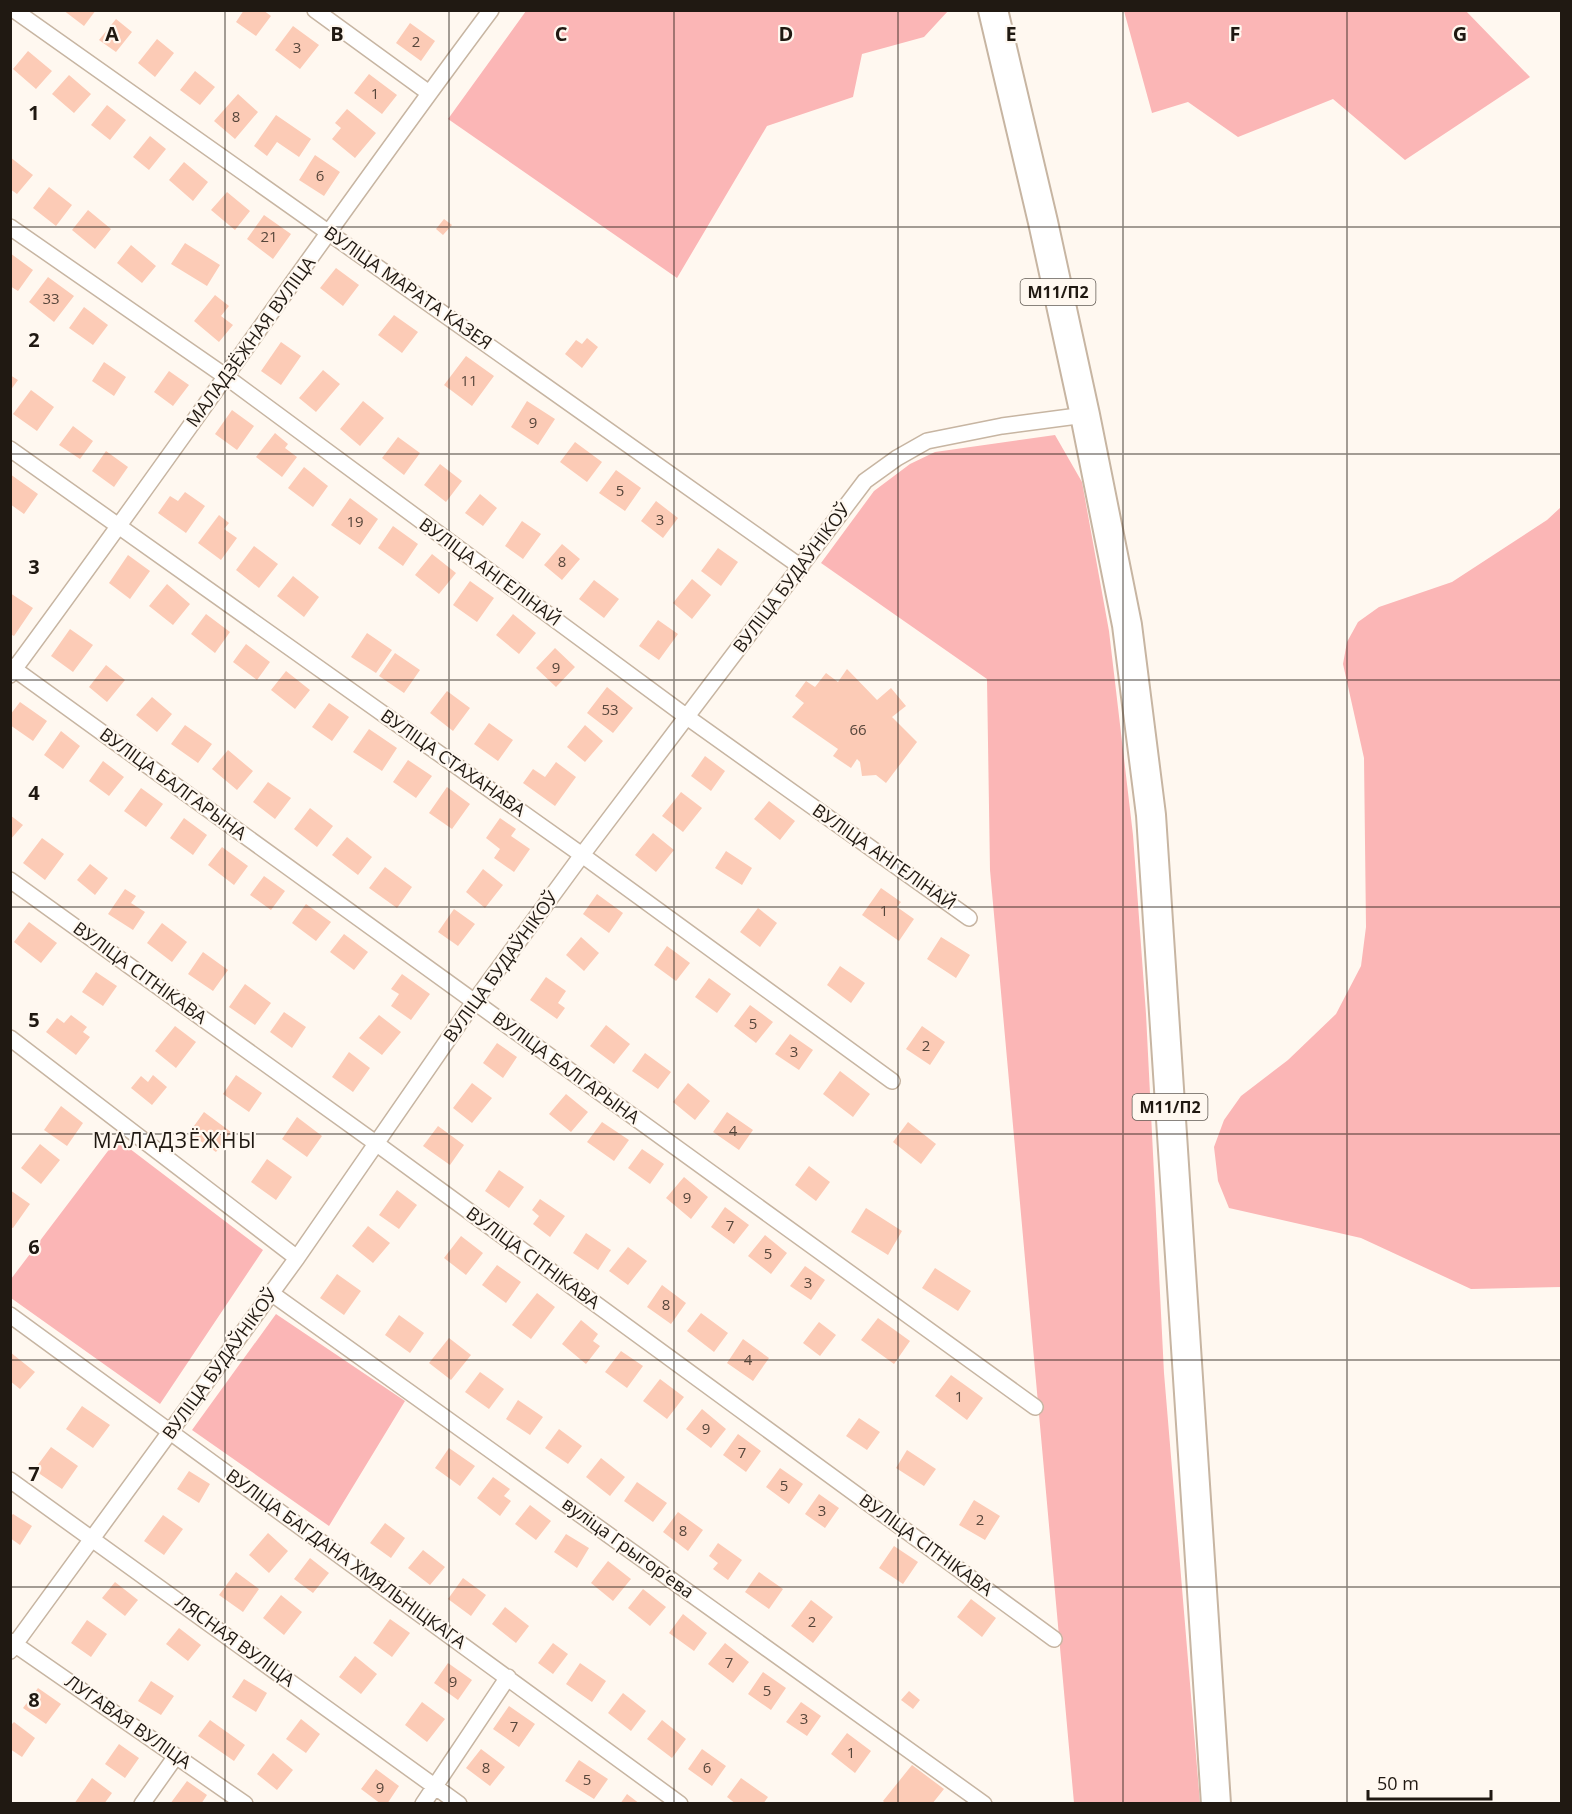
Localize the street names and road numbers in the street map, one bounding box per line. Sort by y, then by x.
street label: ВУЛІЦА МАРАТА КАЗЕЯ [320,220,497,354]
street label: МАЛАДЗЁЖНАЯ ВУЛІЦА [180,251,321,432]
road number: М11/П2 [1020,279,1096,305]
street label: ВУЛІЦА БУДАЎНІКОЎ [727,497,856,657]
street label: ВУЛІЦА АНГЕЛІНАЙ [415,512,566,631]
street label: ВУЛІЦА СТАХАНАВА [376,703,531,822]
street label: ВУЛІЦА БАЛГАРЫНА [95,722,252,845]
street label: ВУЛІЦА АНГЕЛІНАЙ [808,798,961,915]
street label: ВУЛІЦА БУДАЎНІКОЎ [437,885,564,1047]
street label: ВУЛІЦА СІТНІКАВА [69,916,213,1029]
street label: ВУЛІЦА БАЛГАРЫНА [488,1006,645,1129]
road number: М11/П2 [1132,1094,1208,1120]
street label: ВУЛІЦА СІТНІКАВА [462,1201,606,1314]
street label: ВУЛІЦА БУДАЎНІКОЎ [156,1282,283,1444]
street label: ВУЛІЦА БАГДАНА ХМЯЛЬНІЦКАГА [222,1463,472,1654]
street label: ВУЛІЦА СІТНІКАВА [855,1488,999,1601]
street label: вуліца Грыгорʼева [558,1491,699,1603]
street label: ЛЯСНАЯ ВУЛІЦА [171,1589,300,1692]
street label: ЛУГАВАЯ ВУЛІЦА [61,1669,197,1774]

